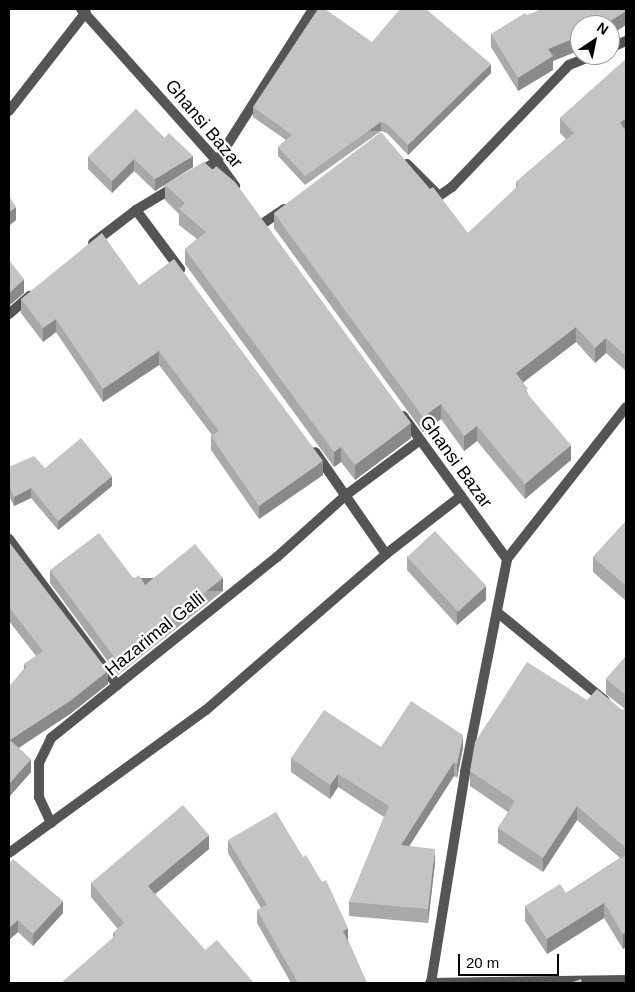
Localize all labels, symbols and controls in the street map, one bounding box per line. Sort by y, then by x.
north arrow [570,15,620,65]
text: N [594,19,611,38]
street label: Ghansi Bazar [161,75,247,173]
street label: Ghansi Bazar [415,412,497,512]
street label: Hazarimal Galli [101,587,209,681]
scale bar [460,944,561,976]
text: 20 m [466,954,499,971]

